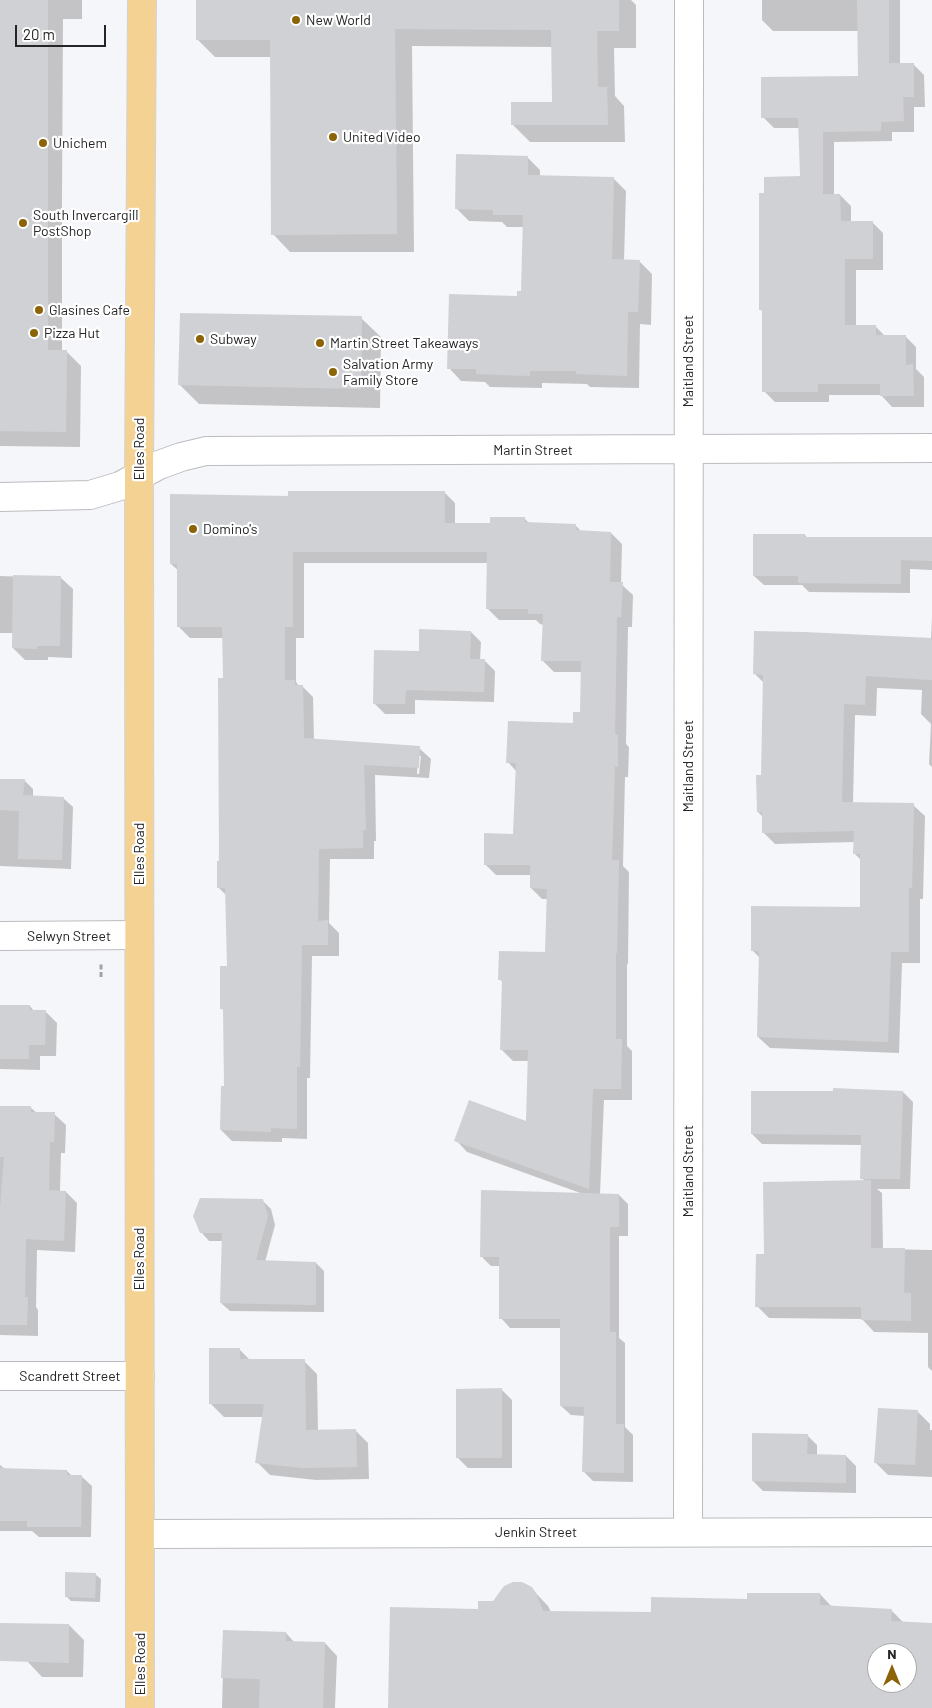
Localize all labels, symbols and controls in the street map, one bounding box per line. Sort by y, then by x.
place label: New World [306,12,371,28]
marker: New World [290,14,302,26]
scale bar [18,15,109,47]
text: 20 m [23,25,55,43]
place label: United Video [343,129,421,145]
marker: United Video [327,131,339,143]
place label: Unichem [53,135,107,151]
marker: Unichem [37,137,49,149]
place label: South Invercargill PostShop [33,207,139,240]
marker: South Invercargill PostShop [17,217,29,229]
place label: Glasines Cafe [49,302,130,318]
marker: Glasines Cafe [33,304,45,316]
street label: Maitland Street [680,315,696,407]
place label: Pizza Hut [44,325,100,341]
marker: Pizza Hut [28,327,40,339]
place label: Subway [210,331,257,347]
marker: Subway [194,333,206,345]
place label: Martin Street Takeaways [330,335,478,351]
marker: Martin Street Takeaways [314,337,326,349]
place label: Salvation Army Family Store [343,356,433,388]
marker: Salvation Army Family Store [327,366,339,378]
street label: Elles Road [131,418,147,480]
street label: Martin Street [493,442,573,458]
place label: Domino's [203,521,258,537]
marker: Domino's [187,523,199,535]
street label: Maitland Street [680,720,696,812]
street label: Elles Road [131,823,147,885]
street label: Selwyn Street [27,928,111,944]
street label: Maitland Street [680,1125,696,1217]
street label: Elles Road [131,1228,147,1290]
street label: Scandrett Street [19,1368,121,1384]
street label: Jenkin Street [495,1524,577,1540]
street label: Elles Road [132,1633,148,1695]
north arrow [867,1643,917,1693]
text: N [887,1645,897,1662]

